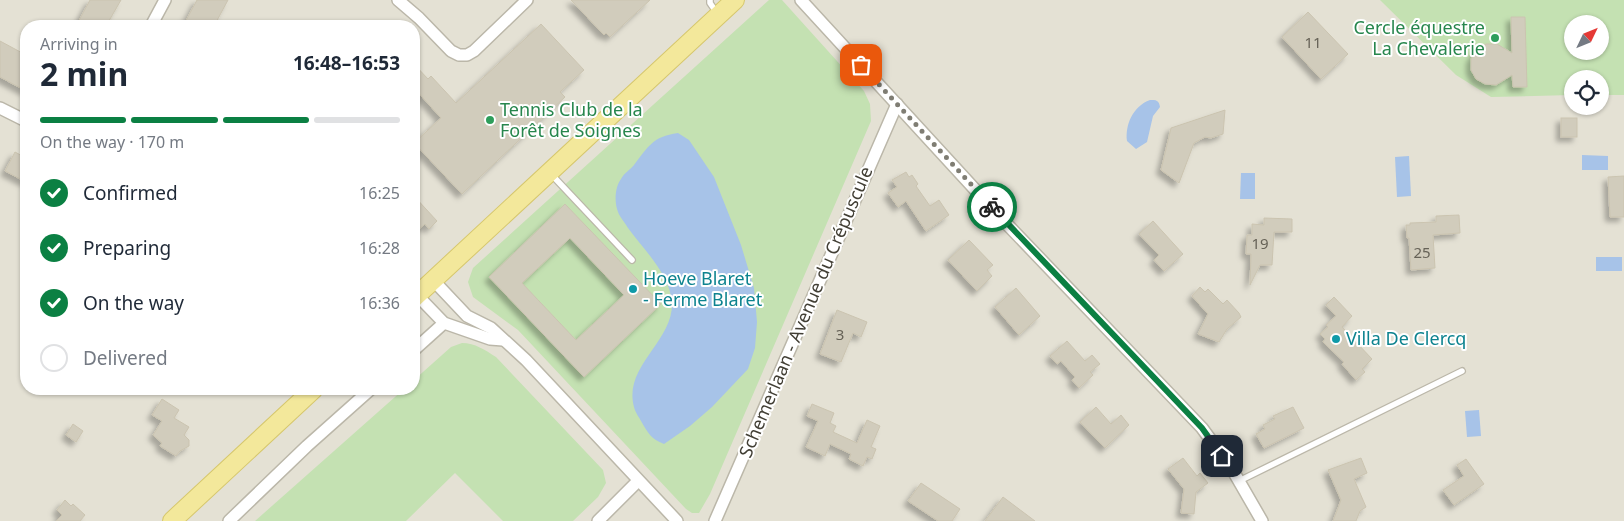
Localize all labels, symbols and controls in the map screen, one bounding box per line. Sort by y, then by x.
place label: Cercle équestre La Chevalerie [1353,15,1485,60]
north arrow [1564,15,1609,60]
map controls [1564,15,1609,115]
house number: 11 [1304,32,1322,52]
marker: Cercle équestre La Chevalerie [1489,32,1501,44]
text: Arriving in [40,33,118,55]
pin [840,44,882,86]
text: 16:48–16:53 [293,50,400,76]
icon: bag [847,51,875,79]
text: 2 min [40,52,128,95]
button: locate [1564,70,1609,115]
place label: Tennis Club de la Forêt de Soignes [500,97,643,142]
marker: Tennis Club de la Forêt de Soignes [484,114,496,126]
text: On the way · 170 m [40,131,184,153]
street label: Schemerlaan - Avenue du Crépuscule [733,162,877,461]
icon: check [40,179,68,207]
text: Confirmed [83,180,178,206]
text: 16:25 [359,182,400,204]
courier [967,182,1017,232]
icon: bike [978,193,1006,221]
house number: 19 [1251,233,1269,253]
icon: check [40,234,68,262]
text: Preparing [83,235,171,261]
text: 16:28 [359,237,400,259]
house number: 25 [1413,242,1431,262]
place label: Hoeve Blaret - Ferme Blaret [643,266,763,311]
marker: Hoeve Blaret - Ferme Blaret [627,283,639,295]
icon: check [40,289,68,317]
text: On the way [83,290,184,316]
text: 16:36 [359,292,400,314]
house number: 3 [836,324,844,344]
place label: Villa De Clercq [1346,326,1466,350]
marker: Villa De Clercq [1330,333,1342,345]
text: Delivered [83,345,168,371]
pin [1201,435,1243,477]
icon: home [1208,442,1236,470]

